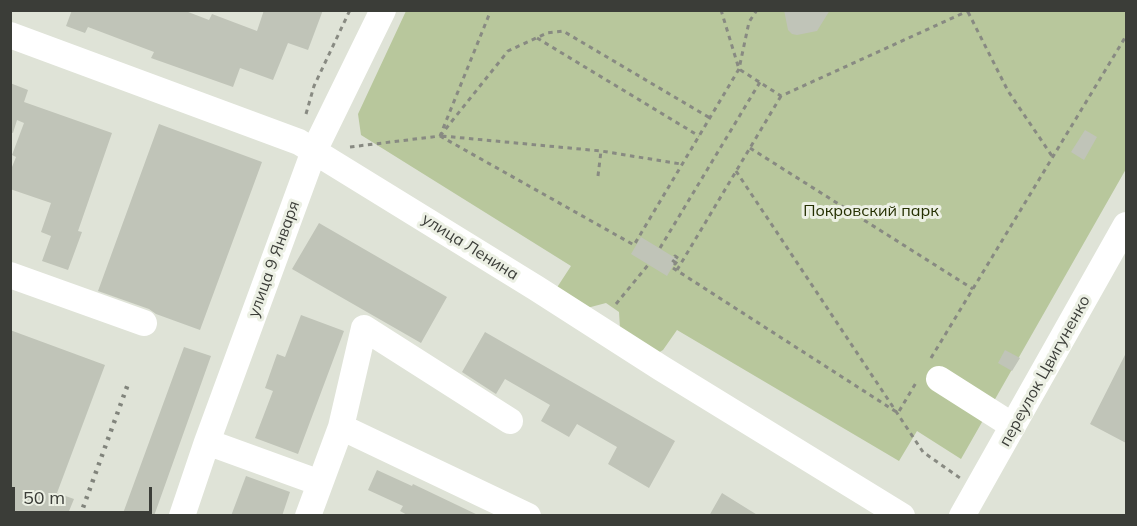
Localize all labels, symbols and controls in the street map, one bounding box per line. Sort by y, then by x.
street label: улица 9 Января [244,198,304,320]
park label: Покровский парк [803,201,939,221]
street label: улица Ленина [418,210,522,284]
street label: переулок Цвигуненко [996,292,1094,450]
scale bar [15,475,154,513]
text: 50 m [23,486,65,509]

